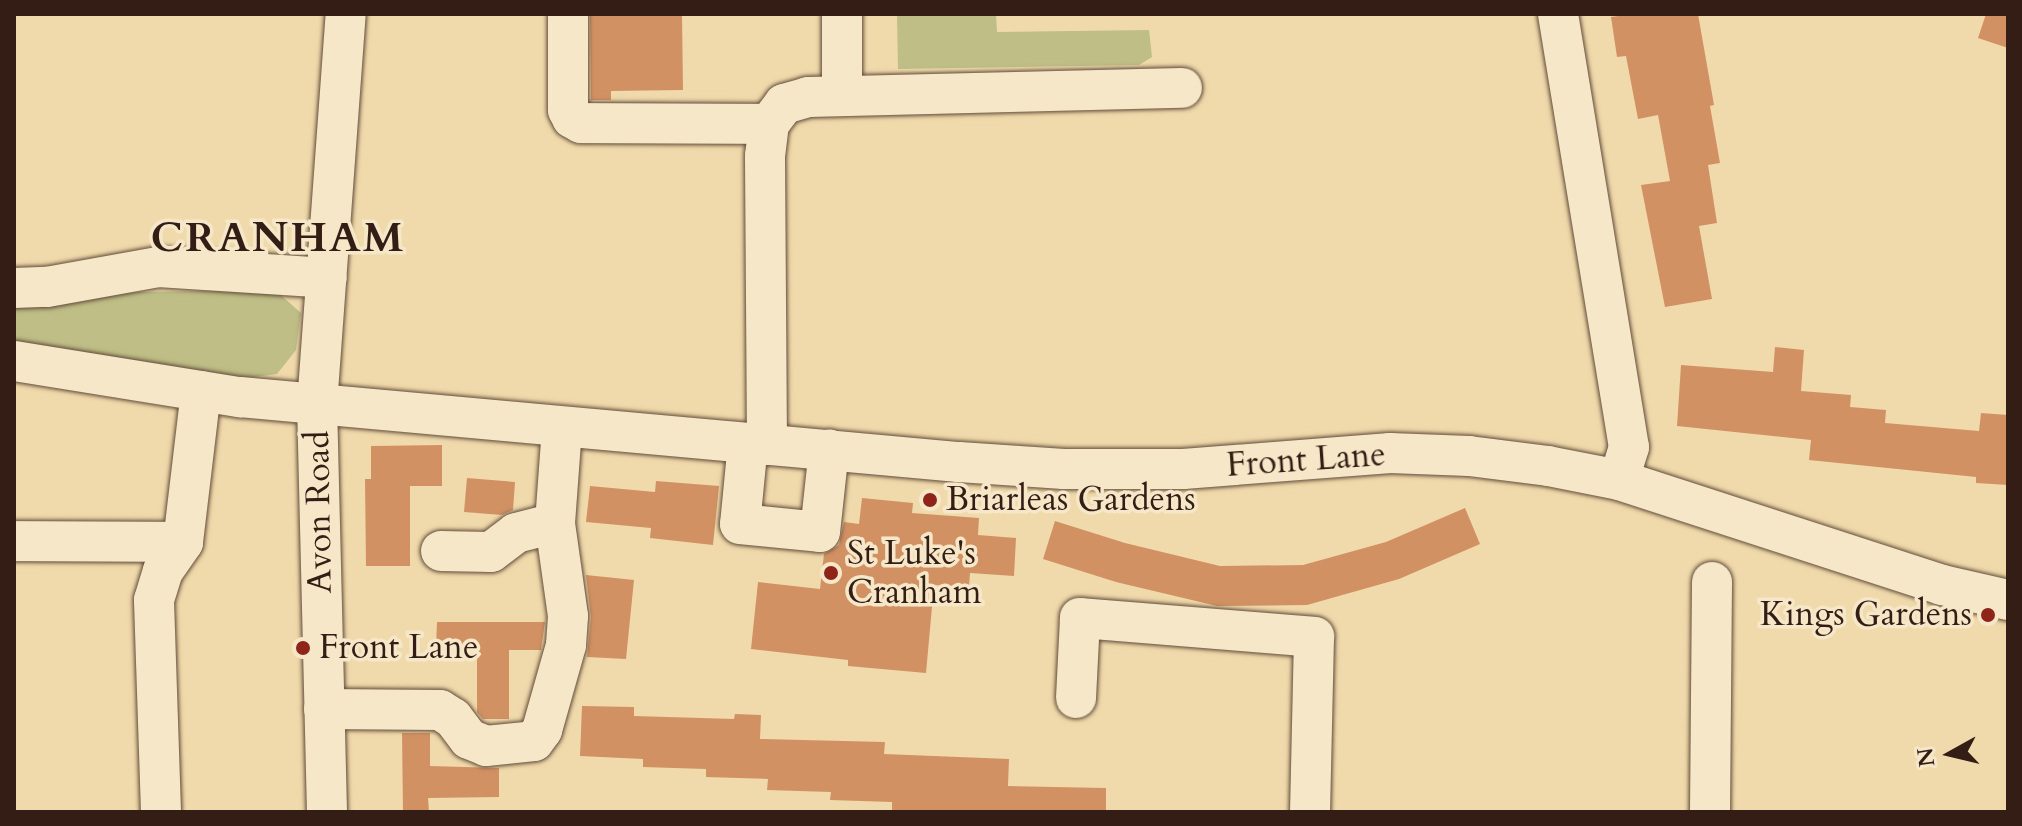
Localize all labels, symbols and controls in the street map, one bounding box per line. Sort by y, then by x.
district label: CRANHAM [151,213,405,263]
street label: Avon Road [297,430,341,594]
street label: Front Lane [1225,434,1387,486]
place label: Briarleas Gardens [946,480,1196,520]
marker: Briarleas Gardens [921,491,939,509]
place label: St Luke's Cranham [847,533,982,612]
marker: St Luke's Cranham [822,564,840,582]
place label: Kings Gardens [1760,595,1972,635]
marker: Kings Gardens [1979,606,1997,624]
place label: Front Lane [319,628,478,668]
marker: Front Lane [294,639,312,657]
north arrow [1910,714,1990,794]
text: N [1910,746,1942,769]

